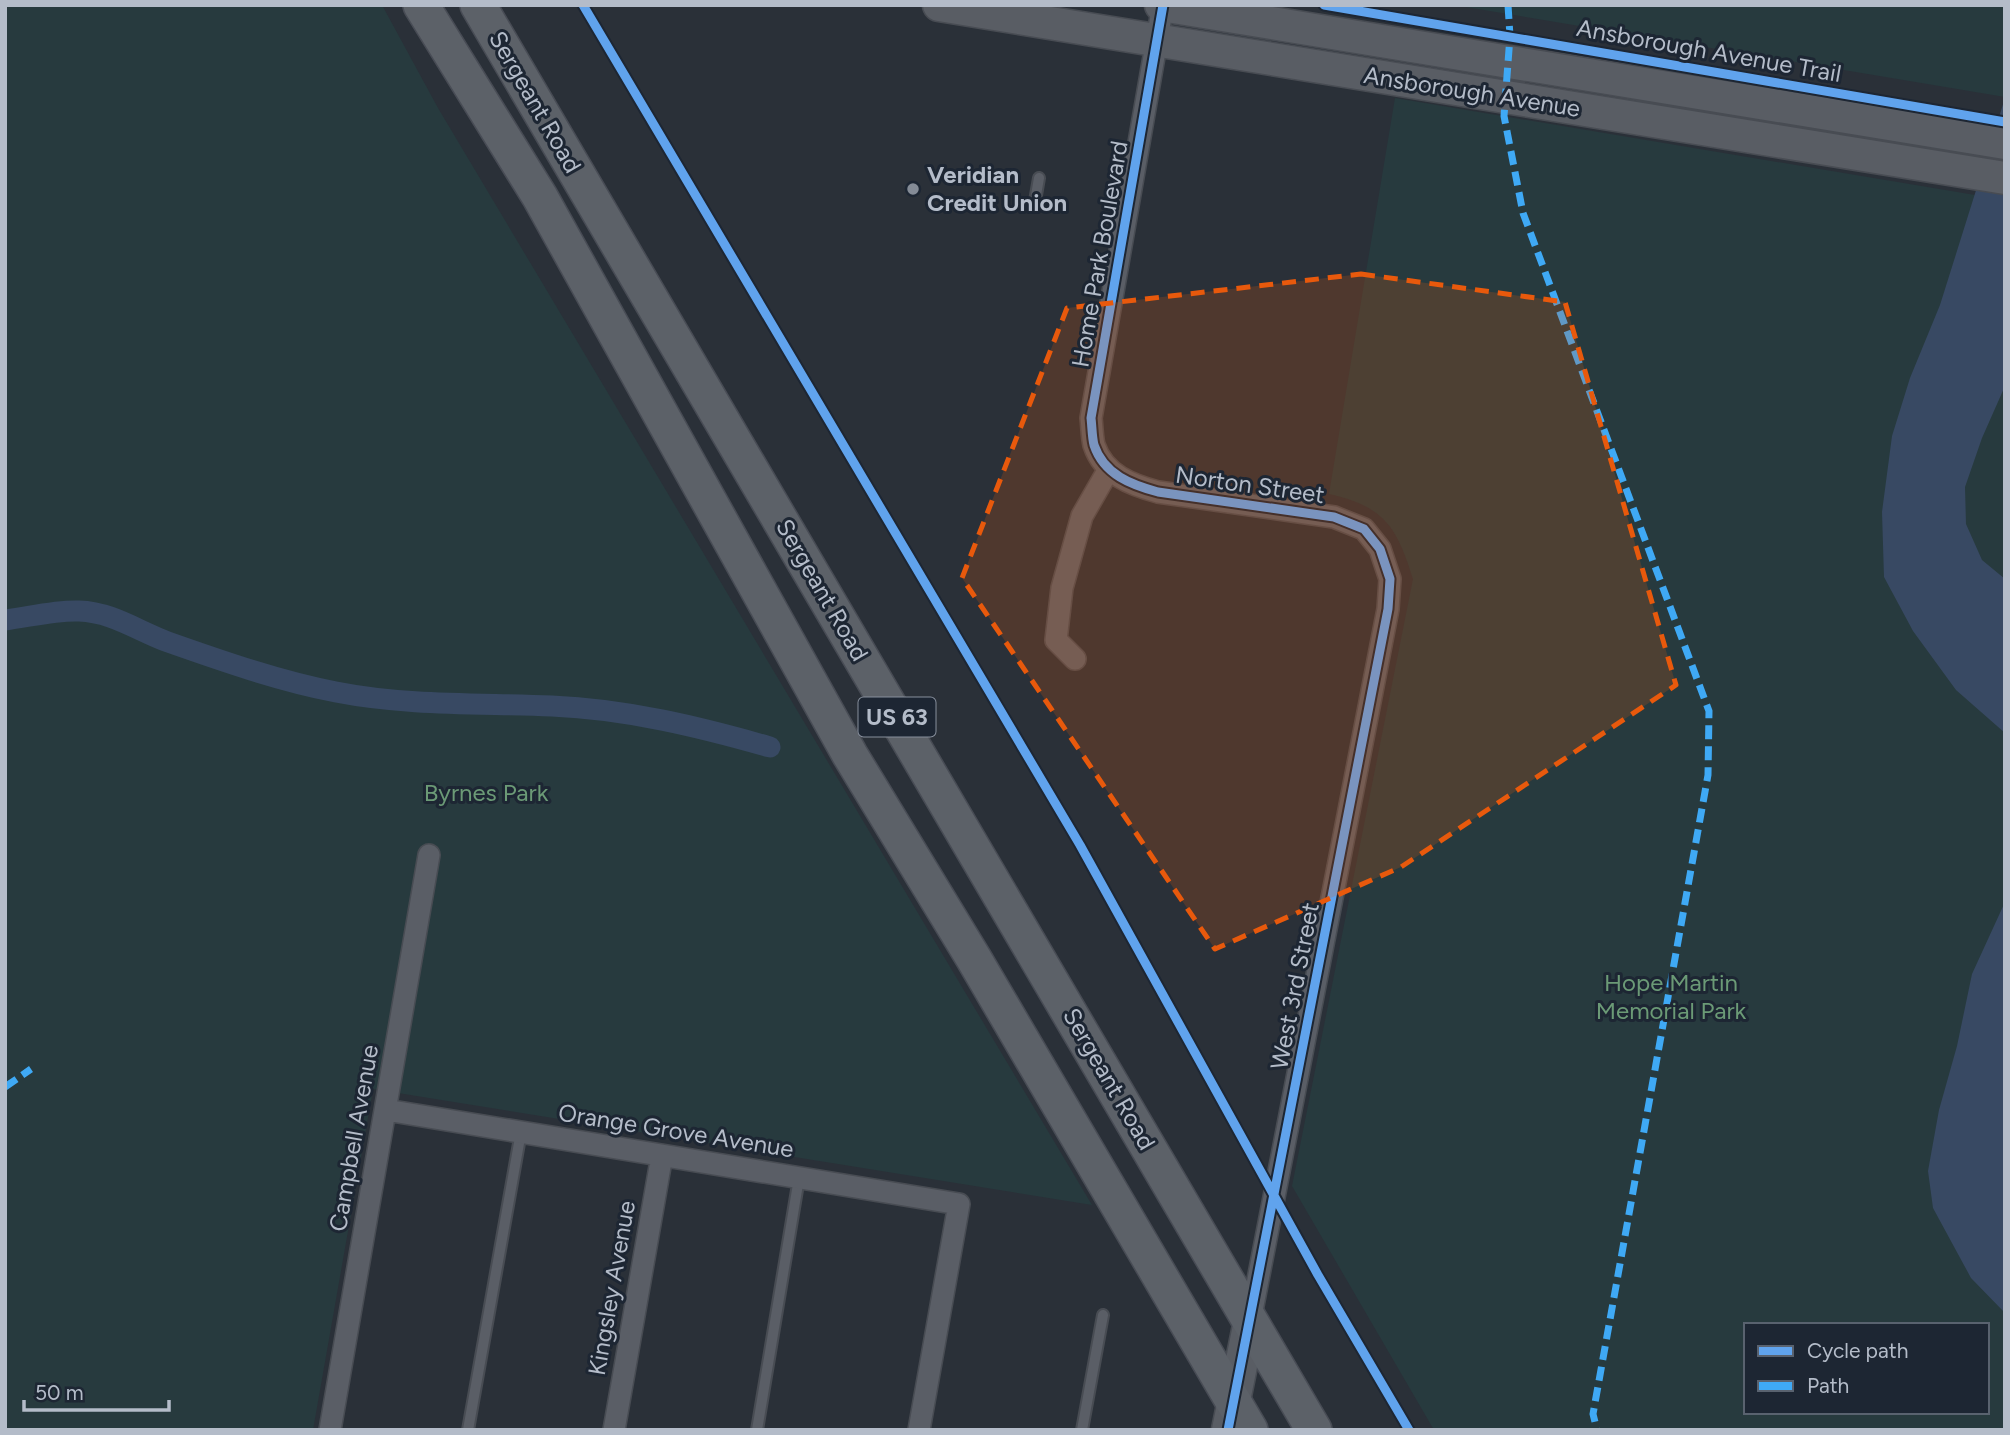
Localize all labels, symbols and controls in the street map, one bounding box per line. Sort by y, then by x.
street label: Ansborough Avenue Trail [1575,13,1844,88]
street label: Sergeant Road [483,26,588,178]
street label: Ansborough Avenue [1362,60,1582,123]
street label: Home Park Boulevard [1065,138,1134,370]
place label: Veridian Credit Union [927,160,1067,217]
marker: Veridian Credit Union [905,181,921,197]
street label: Norton Street [1174,460,1326,509]
street label: Sergeant Road [770,514,875,666]
road number: US 63 [858,698,936,736]
park label: Byrnes Park [424,778,549,807]
street label: West 3rd Street [1264,900,1325,1072]
park label: Hope Martin Memorial Park [1596,968,1747,1025]
street label: Sergeant Road [1057,1003,1162,1155]
street label: Campbell Avenue [323,1042,384,1233]
street label: Orange Grove Avenue [556,1098,796,1163]
street label: Kingsley Avenue [582,1198,641,1377]
legend [1744,1323,1989,1414]
text: Cycle path [1807,1338,1908,1363]
scale bar [24,1368,170,1412]
text: Path [1807,1373,1849,1398]
text: 50 m [35,1380,84,1405]

